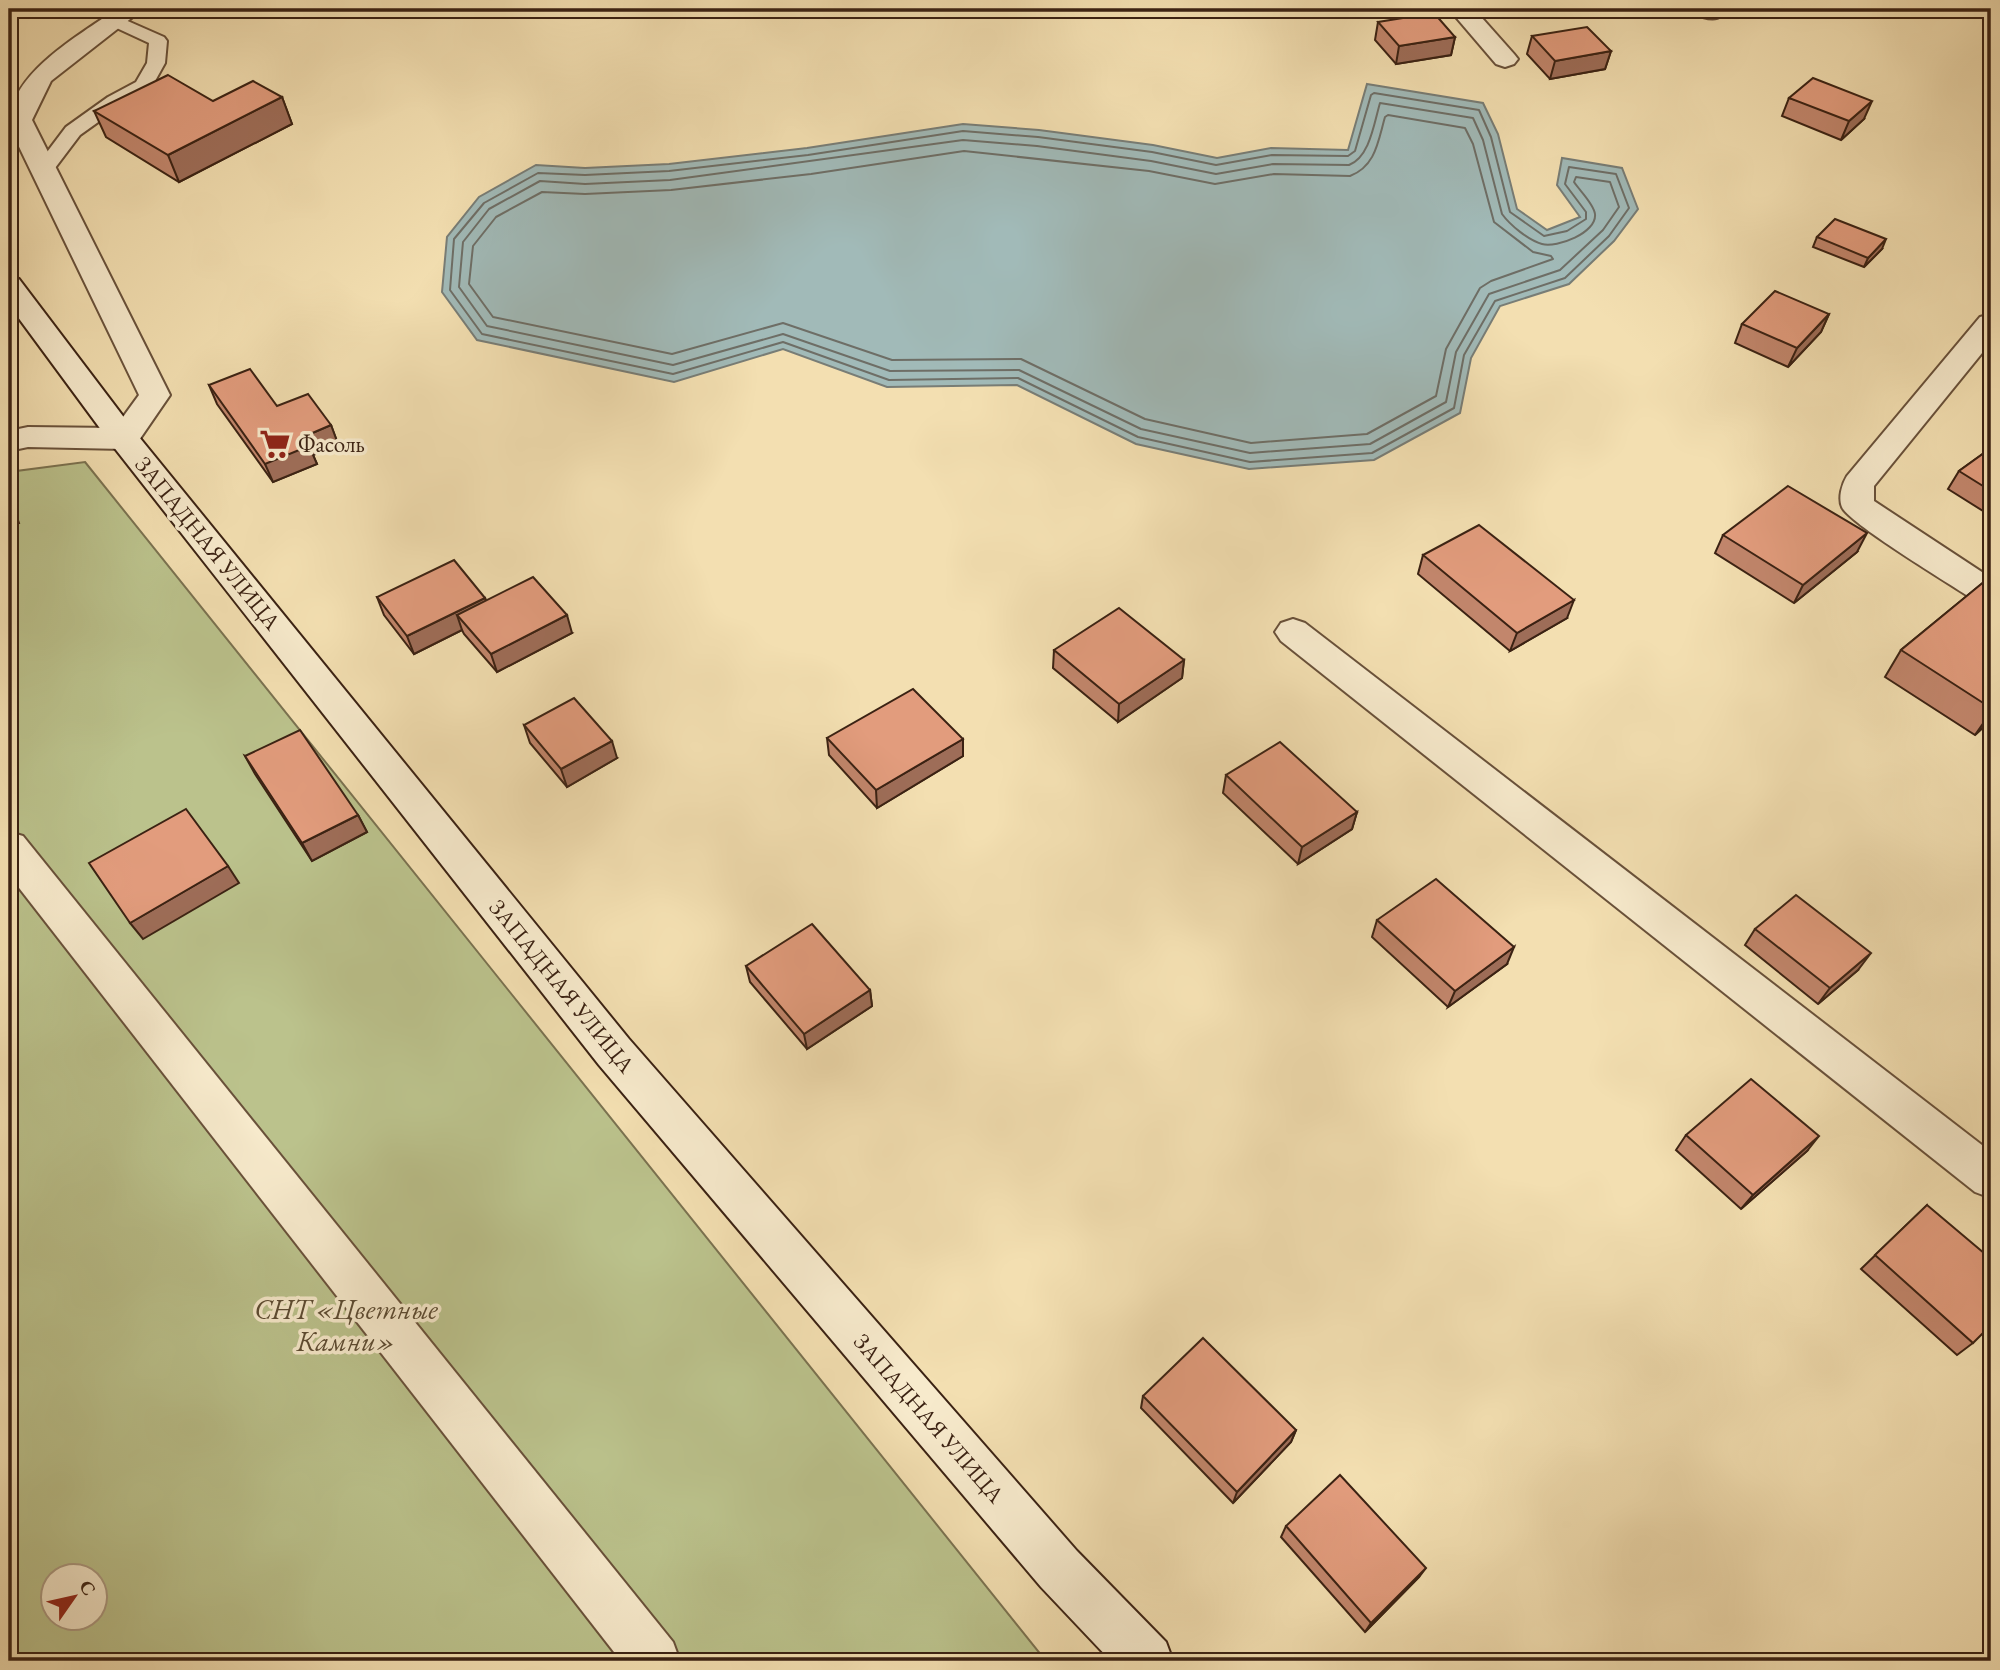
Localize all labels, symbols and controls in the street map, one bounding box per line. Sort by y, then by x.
supermarket icon: Фасоль [258,427,292,461]
place label: Фасоль [298,429,365,459]
street label: ЗАПАДНАЯ УЛИЦА [129,450,288,637]
street label: ЗАПАДНАЯ УЛИЦА [483,893,642,1080]
park label: СНТ «Цветные Камни» [254,1291,438,1359]
street label: ЗАПАДНАЯ УЛИЦА [847,1327,1012,1510]
north arrow [38,1562,108,1632]
text: С [74,1575,102,1600]

